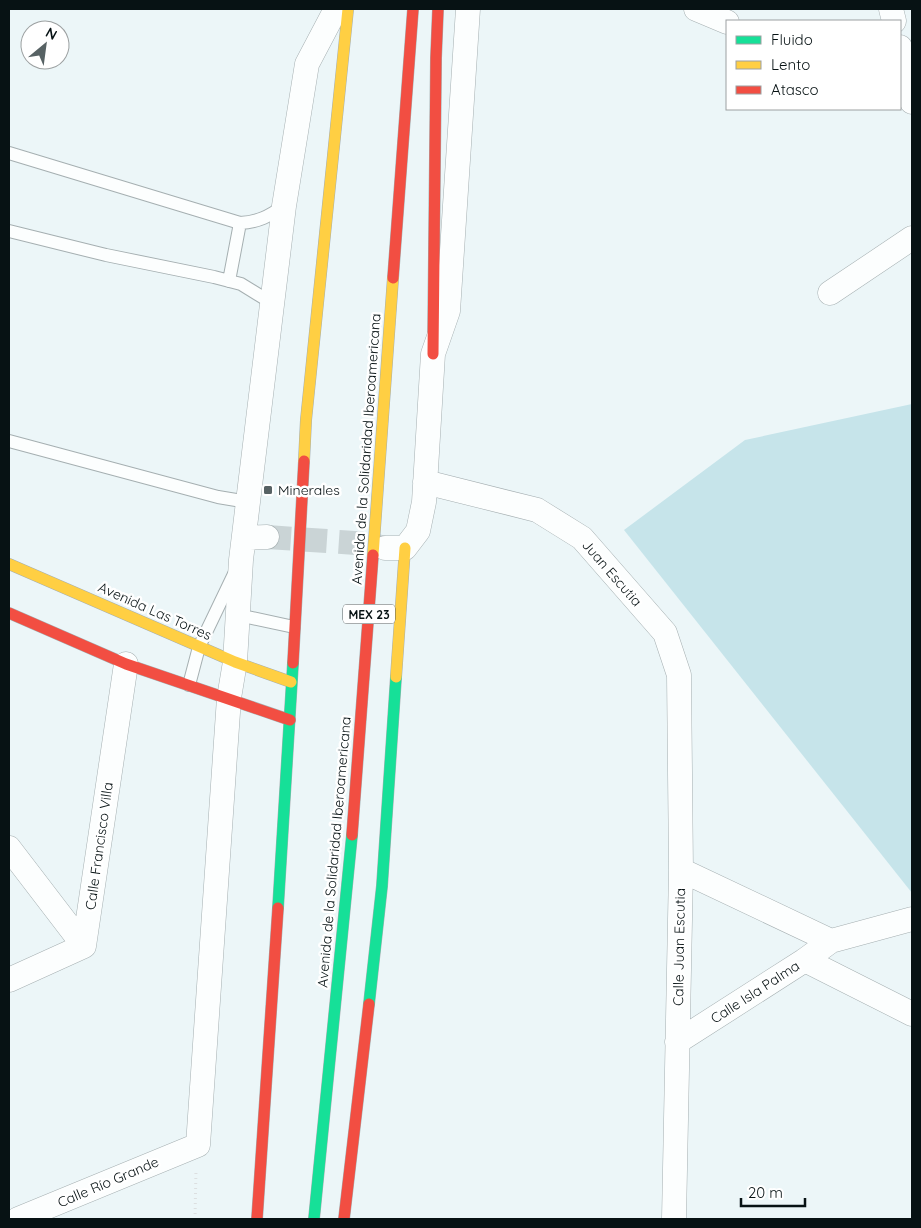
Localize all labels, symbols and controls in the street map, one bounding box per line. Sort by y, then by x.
north arrow [20,20,70,70]
legend [726,20,901,110]
text: N [42,23,60,44]
text: Fluido [771,30,813,49]
text: Lento [771,55,810,74]
text: Atasco [771,80,819,99]
street label: Avenida de la Solidaridad Iberoamericana [348,313,384,585]
place label: Minerales [278,481,340,499]
marker: Minerales [262,484,274,496]
street label: Juan Escutia [578,536,646,610]
street label: Avenida Las Torres [95,578,215,644]
road number: MEX 23 [343,604,395,624]
street label: Avenida de la Solidaridad Iberoamericana [313,716,355,988]
street label: Calle Francisco Villa [81,781,117,911]
street label: Calle Juan Escutia [669,888,689,1006]
street label: Calle Isla Palma [707,957,803,1027]
street label: Calle Río Grande [55,1153,161,1211]
scale bar [741,1176,805,1208]
text: 20 m [748,1183,783,1202]

